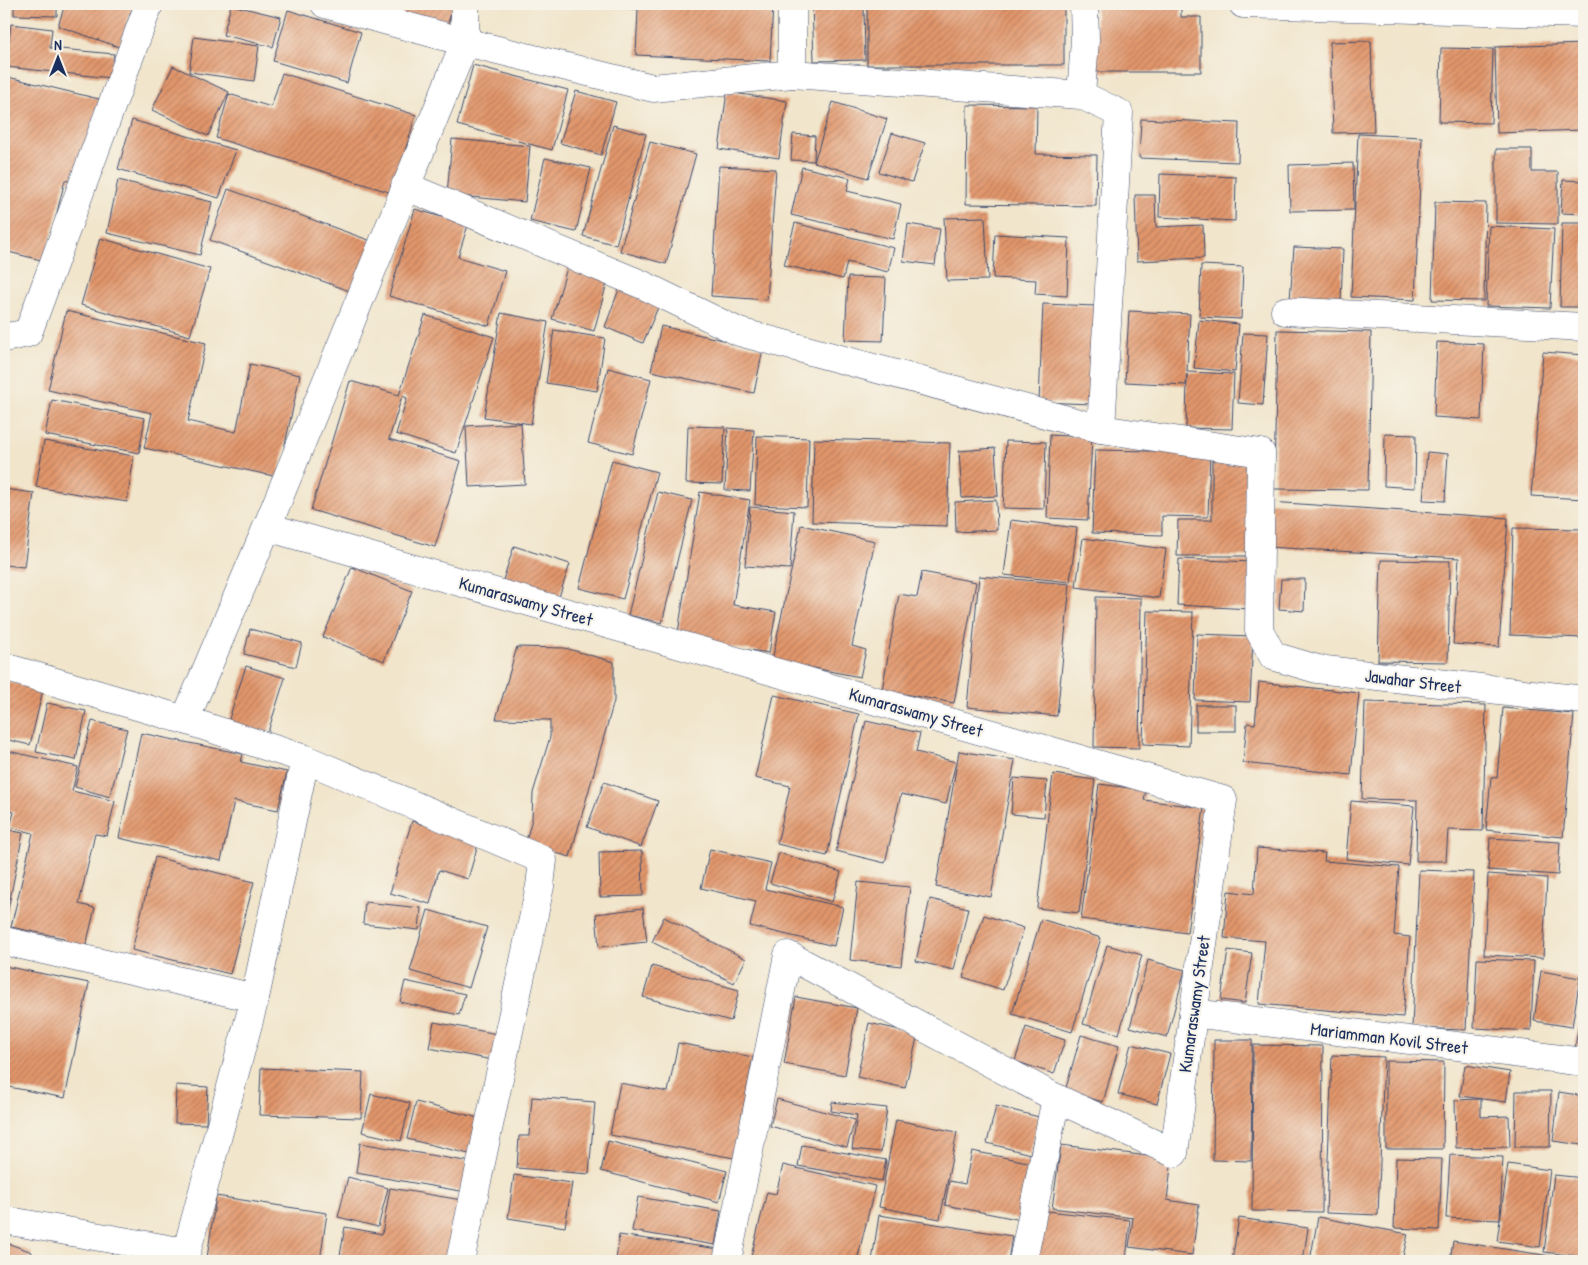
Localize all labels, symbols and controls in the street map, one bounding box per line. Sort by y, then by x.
north arrow [32,32,82,82]
text: N [54,35,62,54]
street label: Kumaraswamy Street [456,570,597,632]
street label: Jawahar Street [1363,663,1463,699]
street label: Kumaraswamy Street [846,681,987,743]
street label: Kumaraswamy Street [1172,933,1216,1074]
street label: Mariamman Kovil Street [1309,1016,1470,1060]

